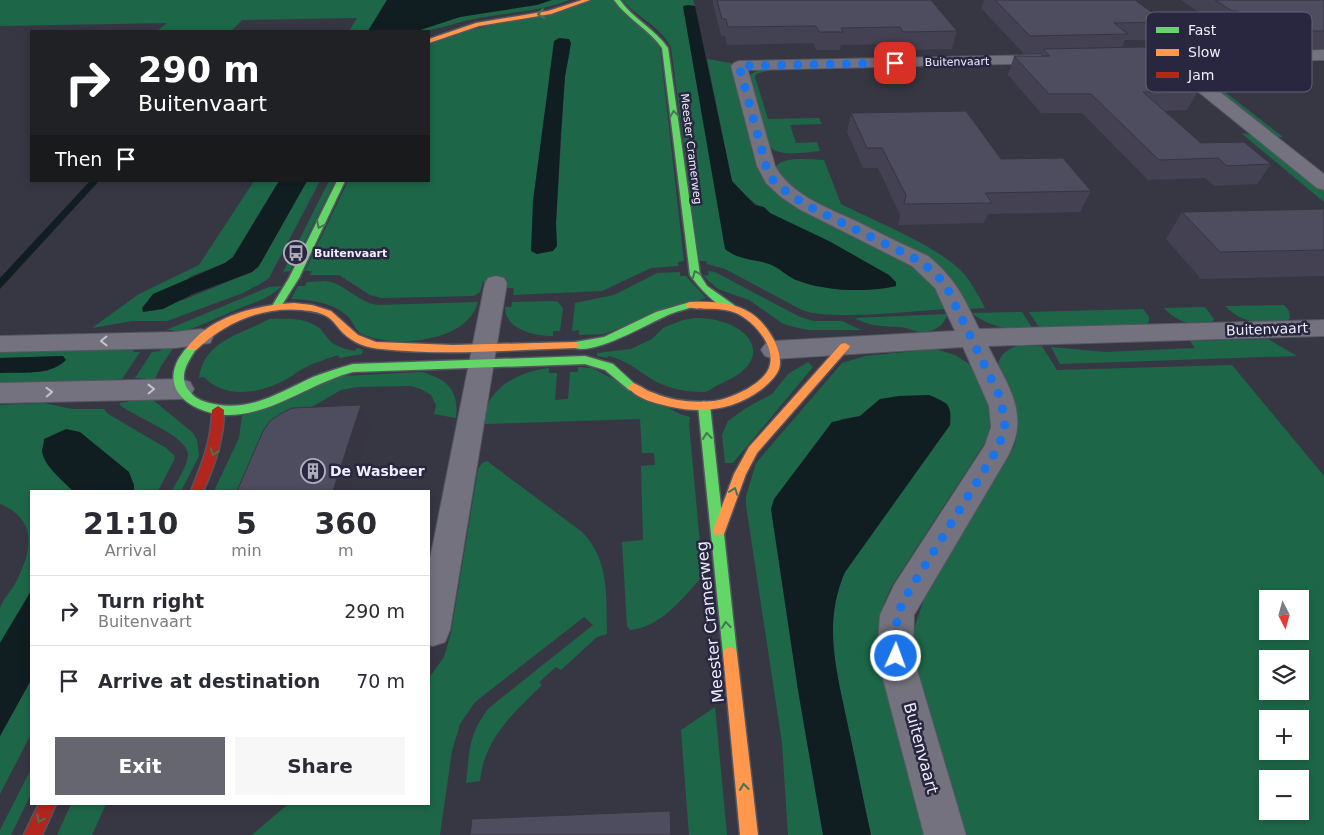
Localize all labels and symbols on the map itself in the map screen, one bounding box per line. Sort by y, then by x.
one-way arrow [537,9,545,19]
legend [1146,12,1312,92]
text: Fast [1188,22,1217,38]
pin [874,42,916,84]
text: Slow [1188,44,1221,60]
street label: Buitenvaart [925,55,990,69]
text: Jam [1187,67,1214,83]
street label: Meester Cramerweg [678,93,704,205]
one-way arrow [669,109,680,117]
one-way arrow [316,220,326,229]
bus stop icon: Buitenvaart [283,240,309,266]
place label: Buitenvaart [314,247,387,260]
one-way arrow [692,270,703,279]
street label: Buitenvaart [1226,320,1309,338]
one-way arrow [100,336,108,346]
one-way arrow [148,384,156,394]
one-way arrow [45,387,53,397]
one-way arrow [702,431,713,439]
one-way arrow [210,448,220,456]
building icon: De Wasbeer [300,458,326,484]
place label: De Wasbeer [330,463,425,479]
one-way arrow [728,487,738,495]
street label: Meester Cramerweg [692,540,728,704]
north arrow [1259,590,1309,640]
one-way arrow [721,621,732,629]
position arrow [869,629,921,681]
street label: Buitenvaart [900,700,942,796]
one-way arrow [739,782,750,790]
one-way arrow [36,814,46,823]

